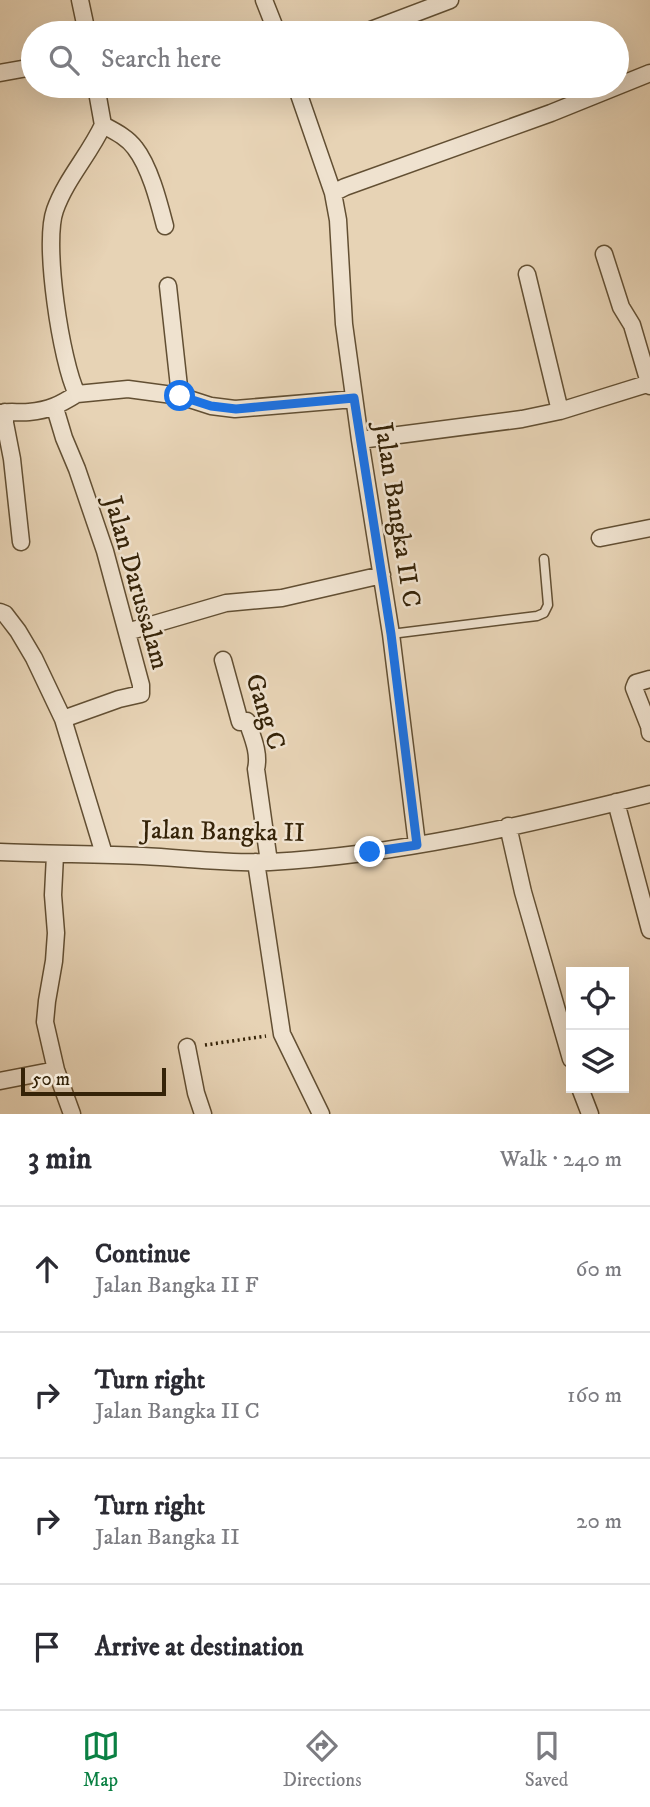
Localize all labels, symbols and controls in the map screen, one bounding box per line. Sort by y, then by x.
search box [21,21,629,98]
icon: search [45,41,83,79]
text: Search here [101,43,221,76]
route start [164,380,195,411]
street label: Jalan Bangka II C [366,418,428,610]
street label: Jalan Darussalam [95,491,176,673]
street label: Gang C [237,670,293,754]
street label: Jalan Bangka II [139,814,305,850]
route end [354,836,385,867]
map controls [566,967,629,1093]
button: locate [566,967,629,1030]
button: layers [566,1030,629,1093]
scale bar [21,1065,166,1097]
text: 50 m [32,1068,70,1091]
text: 3 min [28,1141,92,1178]
text: Walk · 240 m [500,1145,622,1174]
text: Continue [95,1238,190,1271]
icon: ahead [28,1250,66,1288]
text: 60 m [575,1255,622,1284]
text: Jalan Bangka II F [95,1271,259,1300]
text: Turn right [95,1364,205,1397]
icon: right [28,1376,66,1414]
text: 160 m [567,1381,622,1410]
text: Jalan Bangka II C [95,1397,260,1426]
text: Turn right [95,1490,205,1523]
icon: right [28,1502,66,1540]
text: 20 m [576,1507,622,1536]
text: Jalan Bangka II [95,1523,240,1552]
icon: arrive [28,1628,66,1666]
text: Arrive at destination [95,1631,304,1664]
tab: Map [82,1727,120,1792]
tab: Directions [283,1727,362,1792]
tab: Saved [525,1727,568,1792]

